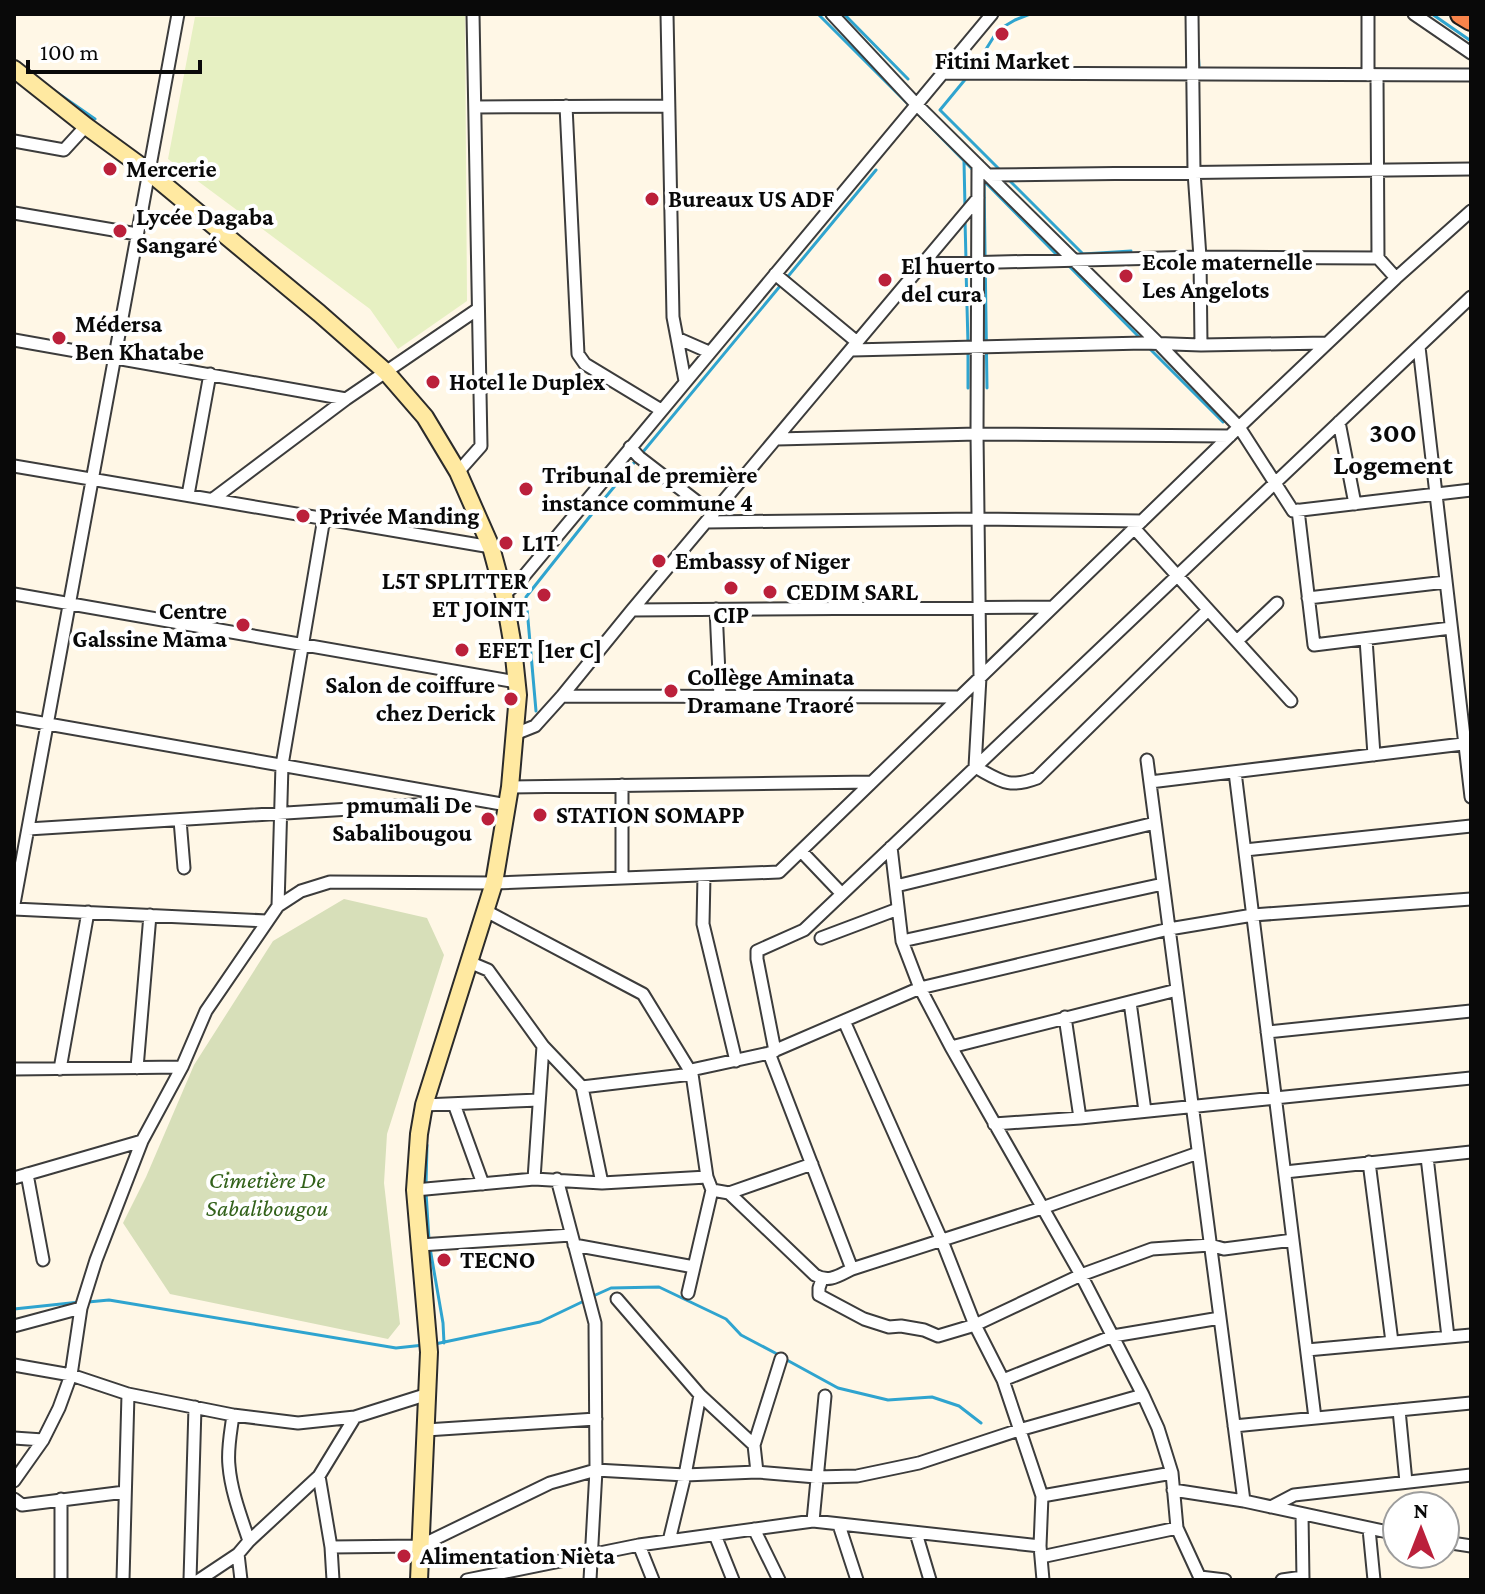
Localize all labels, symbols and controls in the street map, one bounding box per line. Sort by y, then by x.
scale bar [28,24,200,74]
marker: Fitini Market [993,25,1011,43]
text: 100 m [40,38,99,65]
place label: Fitini Market [935,47,1070,74]
place label: Mercerie [126,155,217,182]
marker: Mercerie [101,160,119,178]
place label: Bureaux US ADF [668,185,835,212]
marker: Bureaux US ADF [643,190,661,208]
place label: Lycée Dagaba Sangaré [136,203,274,258]
marker: Lycée Dagaba Sangaré [111,222,129,240]
place label: Ecole maternelle Les Angelots [1142,248,1313,303]
place label: El huerto del cura [901,252,995,307]
marker: Ecole maternelle Les Angelots [1117,267,1135,285]
marker: El huerto del cura [876,271,894,289]
place label: Médersa Ben Khatabe [75,310,204,365]
marker: Médersa Ben Khatabe [50,329,68,347]
place label: Hotel le Duplex [449,368,606,395]
marker: Hotel le Duplex [424,373,442,391]
district label: 300 Logement [1333,417,1454,480]
place label: Tribunal de première instance commune 4 [542,461,758,516]
marker: Tribunal de première instance commune 4 [517,480,535,498]
place label: Privée Manding [319,502,479,529]
marker: Privée Manding [294,507,312,525]
place label: L1T [522,529,558,556]
marker: L1T [497,534,515,552]
place label: Embassy of Niger [675,547,851,574]
marker: Embassy of Niger [650,552,668,570]
place label: L5T SPLITTER ET JOINT [382,567,528,622]
place label: CEDIM SARL [786,578,918,605]
marker: CIP [722,579,740,597]
marker: CEDIM SARL [761,583,779,601]
marker: L5T SPLITTER ET JOINT [535,586,553,604]
place label: Centre Galssine Mama [72,597,227,652]
place label: CIP [713,601,749,628]
marker: Centre Galssine Mama [234,616,252,634]
place label: EFET [1er C] [478,636,602,663]
marker: EFET [1er C] [453,641,471,659]
place label: Collège Aminata Dramane Traoré [687,663,854,718]
place label: Salon de coiffure chez Derick [325,671,496,726]
marker: Collège Aminata Dramane Traoré [662,682,680,700]
marker: Salon de coiffure chez Derick [502,690,520,708]
place label: pmumali De Sabalibougou [332,791,472,846]
place label: STATION SOMAPP [556,801,745,828]
marker: STATION SOMAPP [531,806,549,824]
marker: pmumali De Sabalibougou [479,810,497,828]
park label: Cimetière De Sabalibougou [206,1166,328,1221]
place label: TECNO [460,1246,535,1273]
marker: TECNO [435,1251,453,1269]
north arrow [1381,1490,1461,1570]
text: N [1414,1498,1429,1523]
place label: Alimentation Nièta [419,1542,615,1569]
marker: Alimentation Nièta [395,1547,413,1565]

